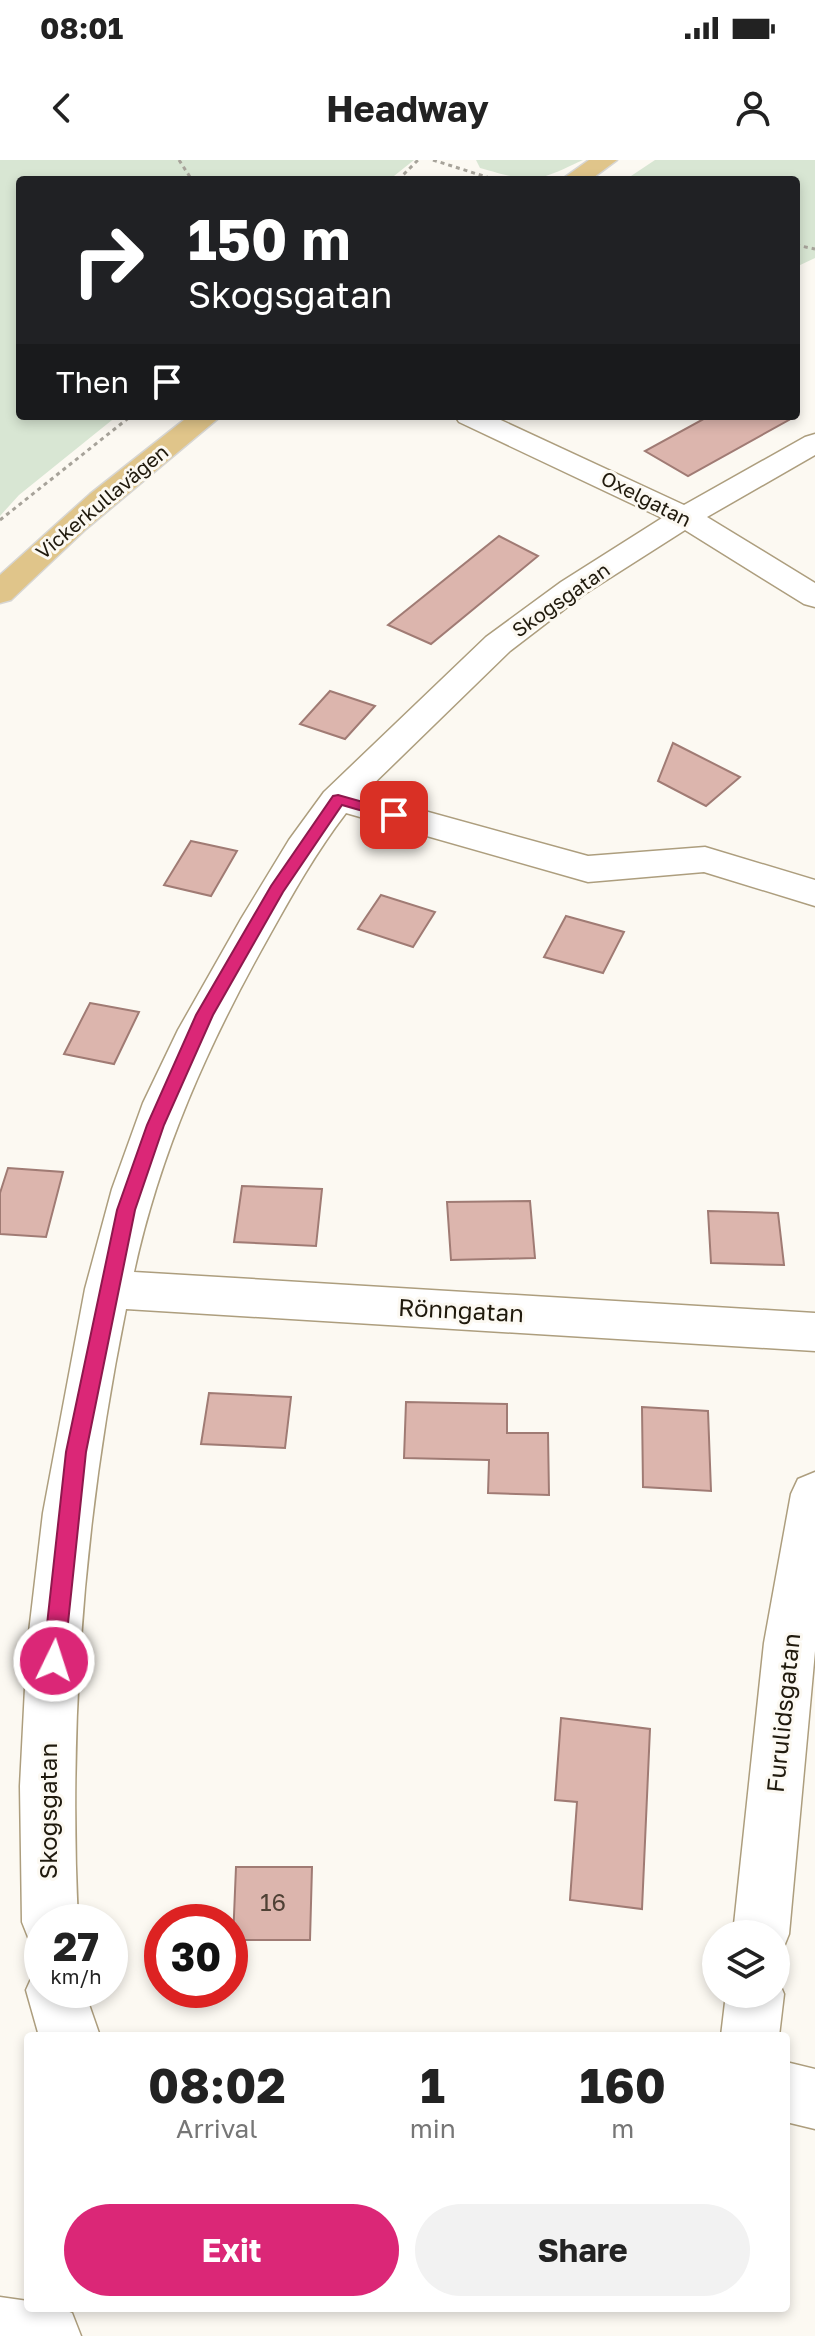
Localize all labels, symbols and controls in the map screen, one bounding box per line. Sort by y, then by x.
text: 08:01 [40,10,123,46]
icon: back [40,86,84,130]
icon: person [731,86,775,130]
text: Headway [326,87,489,130]
text: 150 m [188,205,350,272]
icon: right [56,208,160,312]
text: Skogsgatan [188,273,392,316]
icon: arrive [145,360,189,404]
text: Then [56,364,129,400]
street label: Vickerkullavägen [30,439,172,564]
street label: Oxelgatan [597,465,696,531]
street label: Skogsgatan [507,557,614,642]
pin [360,781,428,849]
icon: arrive [372,793,416,837]
street label: Rönngatan [397,1292,525,1327]
position arrow [12,1619,96,1703]
street label: Furulidsgatan [760,1632,805,1794]
street label: Skogsgatan [33,1743,62,1879]
house number: 16 [260,1887,286,1916]
speed limit sign: 30 [144,1904,248,2008]
map controls [702,1920,790,2008]
button: layers [702,1920,790,2008]
text: 27 [53,1922,99,1970]
text: km/h [51,1964,101,1988]
text: 08:02 [148,2056,286,2114]
text: 1 [420,2056,445,2114]
text: 160 [580,2056,666,2114]
text: Arrival [176,2113,258,2144]
text: min [410,2113,456,2144]
text: m [611,2113,634,2144]
button: Exit [64,2204,399,2296]
button: Share [415,2204,750,2296]

